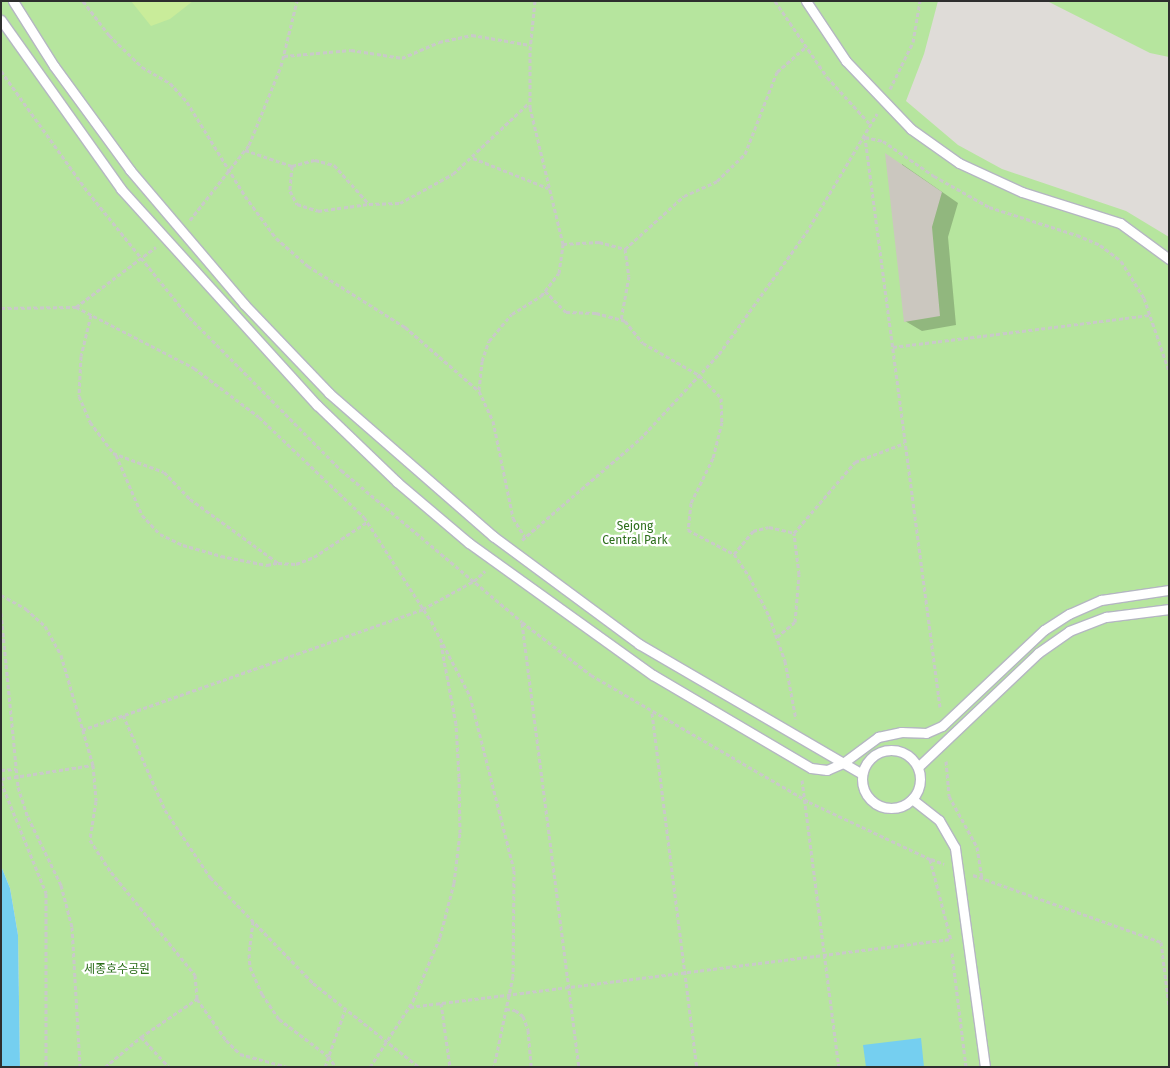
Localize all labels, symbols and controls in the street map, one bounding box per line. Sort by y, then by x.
park label: Sejong Central Park [602,520,668,548]
park label: 세종호수공원 [84,963,150,977]

